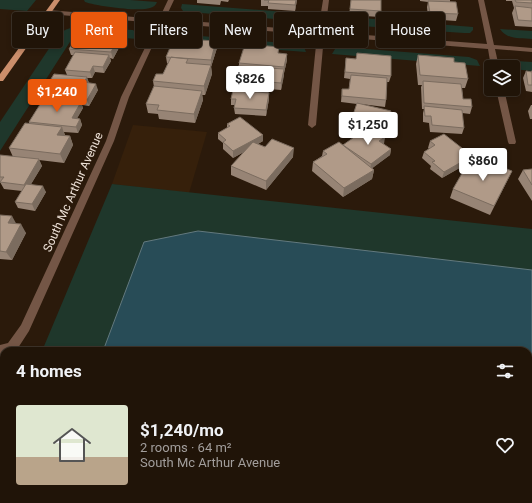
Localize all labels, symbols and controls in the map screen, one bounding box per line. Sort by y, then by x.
chip: Buy [12,12,63,48]
chip: Rent [71,12,127,48]
chip: Filters [135,12,202,48]
chip: New [210,12,266,48]
chip: Apartment [274,12,368,48]
chip: House [376,12,445,48]
map controls [484,60,520,96]
button: layers [484,60,520,96]
pin: $826 [226,66,274,100]
text: $826 [235,71,265,86]
pin: $1,240 [24,79,90,113]
text: $1,240 [37,84,77,99]
pin: $1,250 [335,112,401,146]
text: $1,250 [348,117,388,132]
street label: South Mc Arthur Avenue [40,130,106,254]
pin: $860 [459,148,507,182]
text: $860 [468,153,498,168]
icon: filters [494,360,516,382]
text: 4 homes [16,361,82,381]
text: $1,240/mo [140,420,224,440]
icon: home [48,421,96,469]
icon: heart [494,434,516,456]
text: 2 rooms · 64 m² [140,440,232,455]
text: South Mc Arthur Avenue [140,455,280,470]

